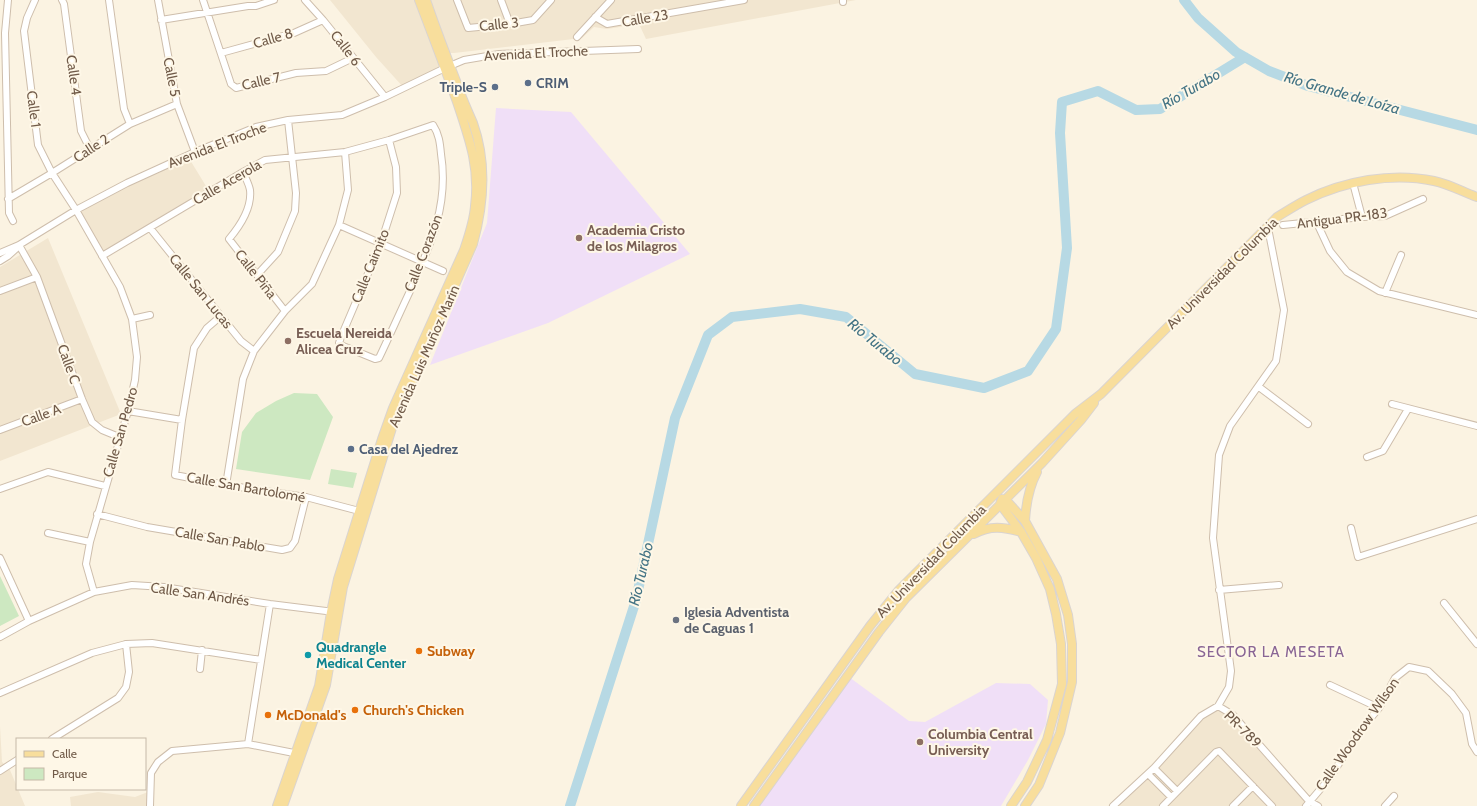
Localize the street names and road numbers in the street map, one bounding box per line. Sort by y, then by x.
street label: Calle 23 [620,5,670,31]
street label: Calle 3 [478,13,520,35]
street label: Calle 8 [251,24,295,52]
street label: Calle 6 [327,27,365,69]
street label: Avenida El Troche [484,41,588,65]
street label: Calle 4 [62,54,86,96]
street label: Calle 5 [159,56,185,98]
street label: Calle 7 [240,68,282,94]
street label: Calle 1 [23,90,45,128]
street label: Avenida El Troche [165,118,269,172]
street label: Calle 2 [70,130,112,166]
street label: Calle Acerola [190,155,265,209]
street label: Antigua PR-183 [1296,204,1388,232]
street label: Calle Corazón [400,212,446,294]
street label: Av. Universidad Columbia [1162,213,1282,333]
street label: Calle Caimito [347,226,393,306]
street label: Calle Piña [231,246,281,302]
street label: Calle San Lucas [165,250,237,332]
street label: Avenida Luis Muñoz Marín [385,282,464,430]
street label: Calle C [54,342,85,387]
street label: Calle San Pedro [99,385,142,479]
street label: Calle A [19,399,64,430]
street label: Calle San Bartolomé [185,468,307,506]
street label: Av. Universidad Columbia [872,500,990,621]
street label: Calle San Pablo [173,522,267,556]
street label: Calle San Andrés [149,578,251,610]
street label: Calle Woodrow Wilson [1311,674,1403,794]
street label: PR-789 [1221,707,1266,752]

